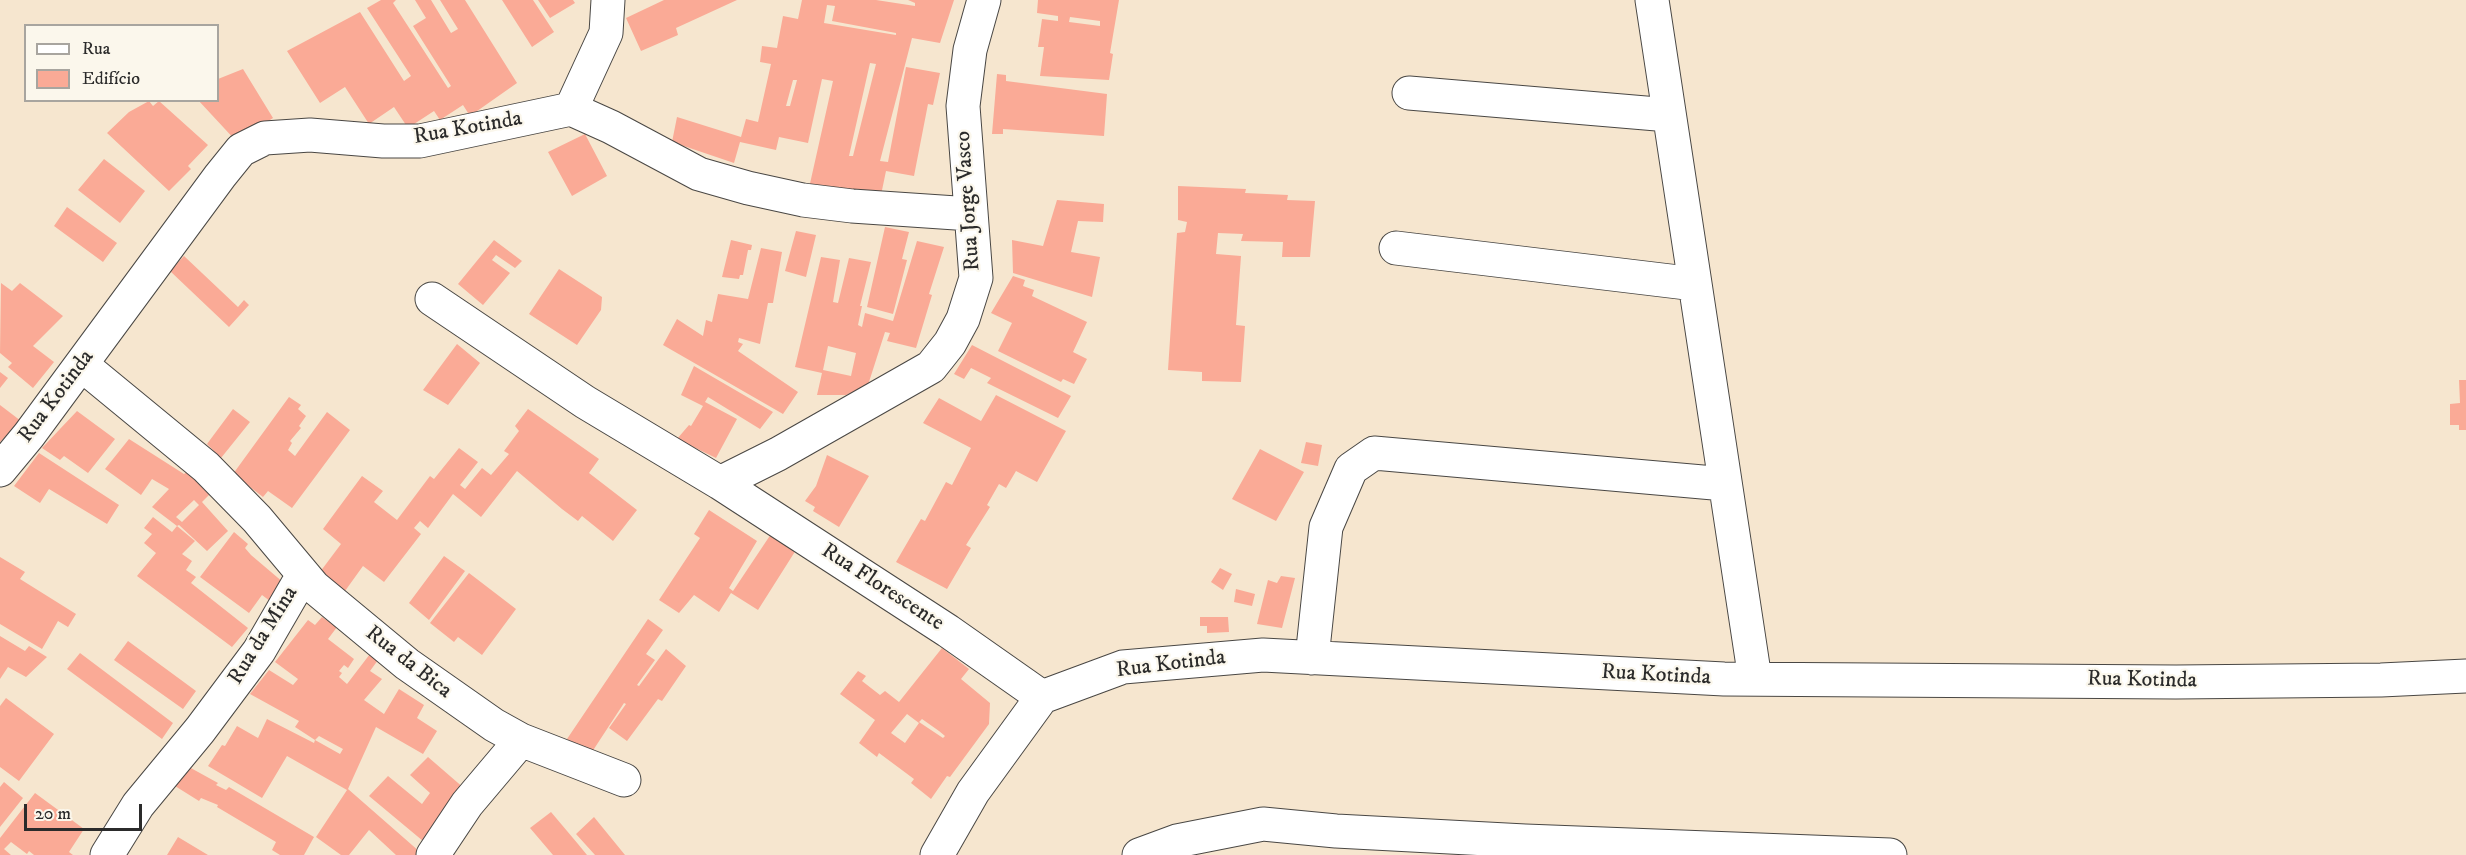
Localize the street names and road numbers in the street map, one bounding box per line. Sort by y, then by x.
street label: Rua Kotinda [412,106,524,152]
street label: Rua Jorge Vasco [951,130,987,272]
street label: Rua Kotinda [13,345,101,449]
street label: Rua Florescente [816,539,948,637]
street label: Rua da Mina [223,582,305,690]
street label: Rua da Bica [359,621,457,705]
street label: Rua Kotinda [1115,645,1227,685]
street label: Rua Kotinda [1601,660,1711,692]
street label: Rua Kotinda [2087,667,2197,695]

